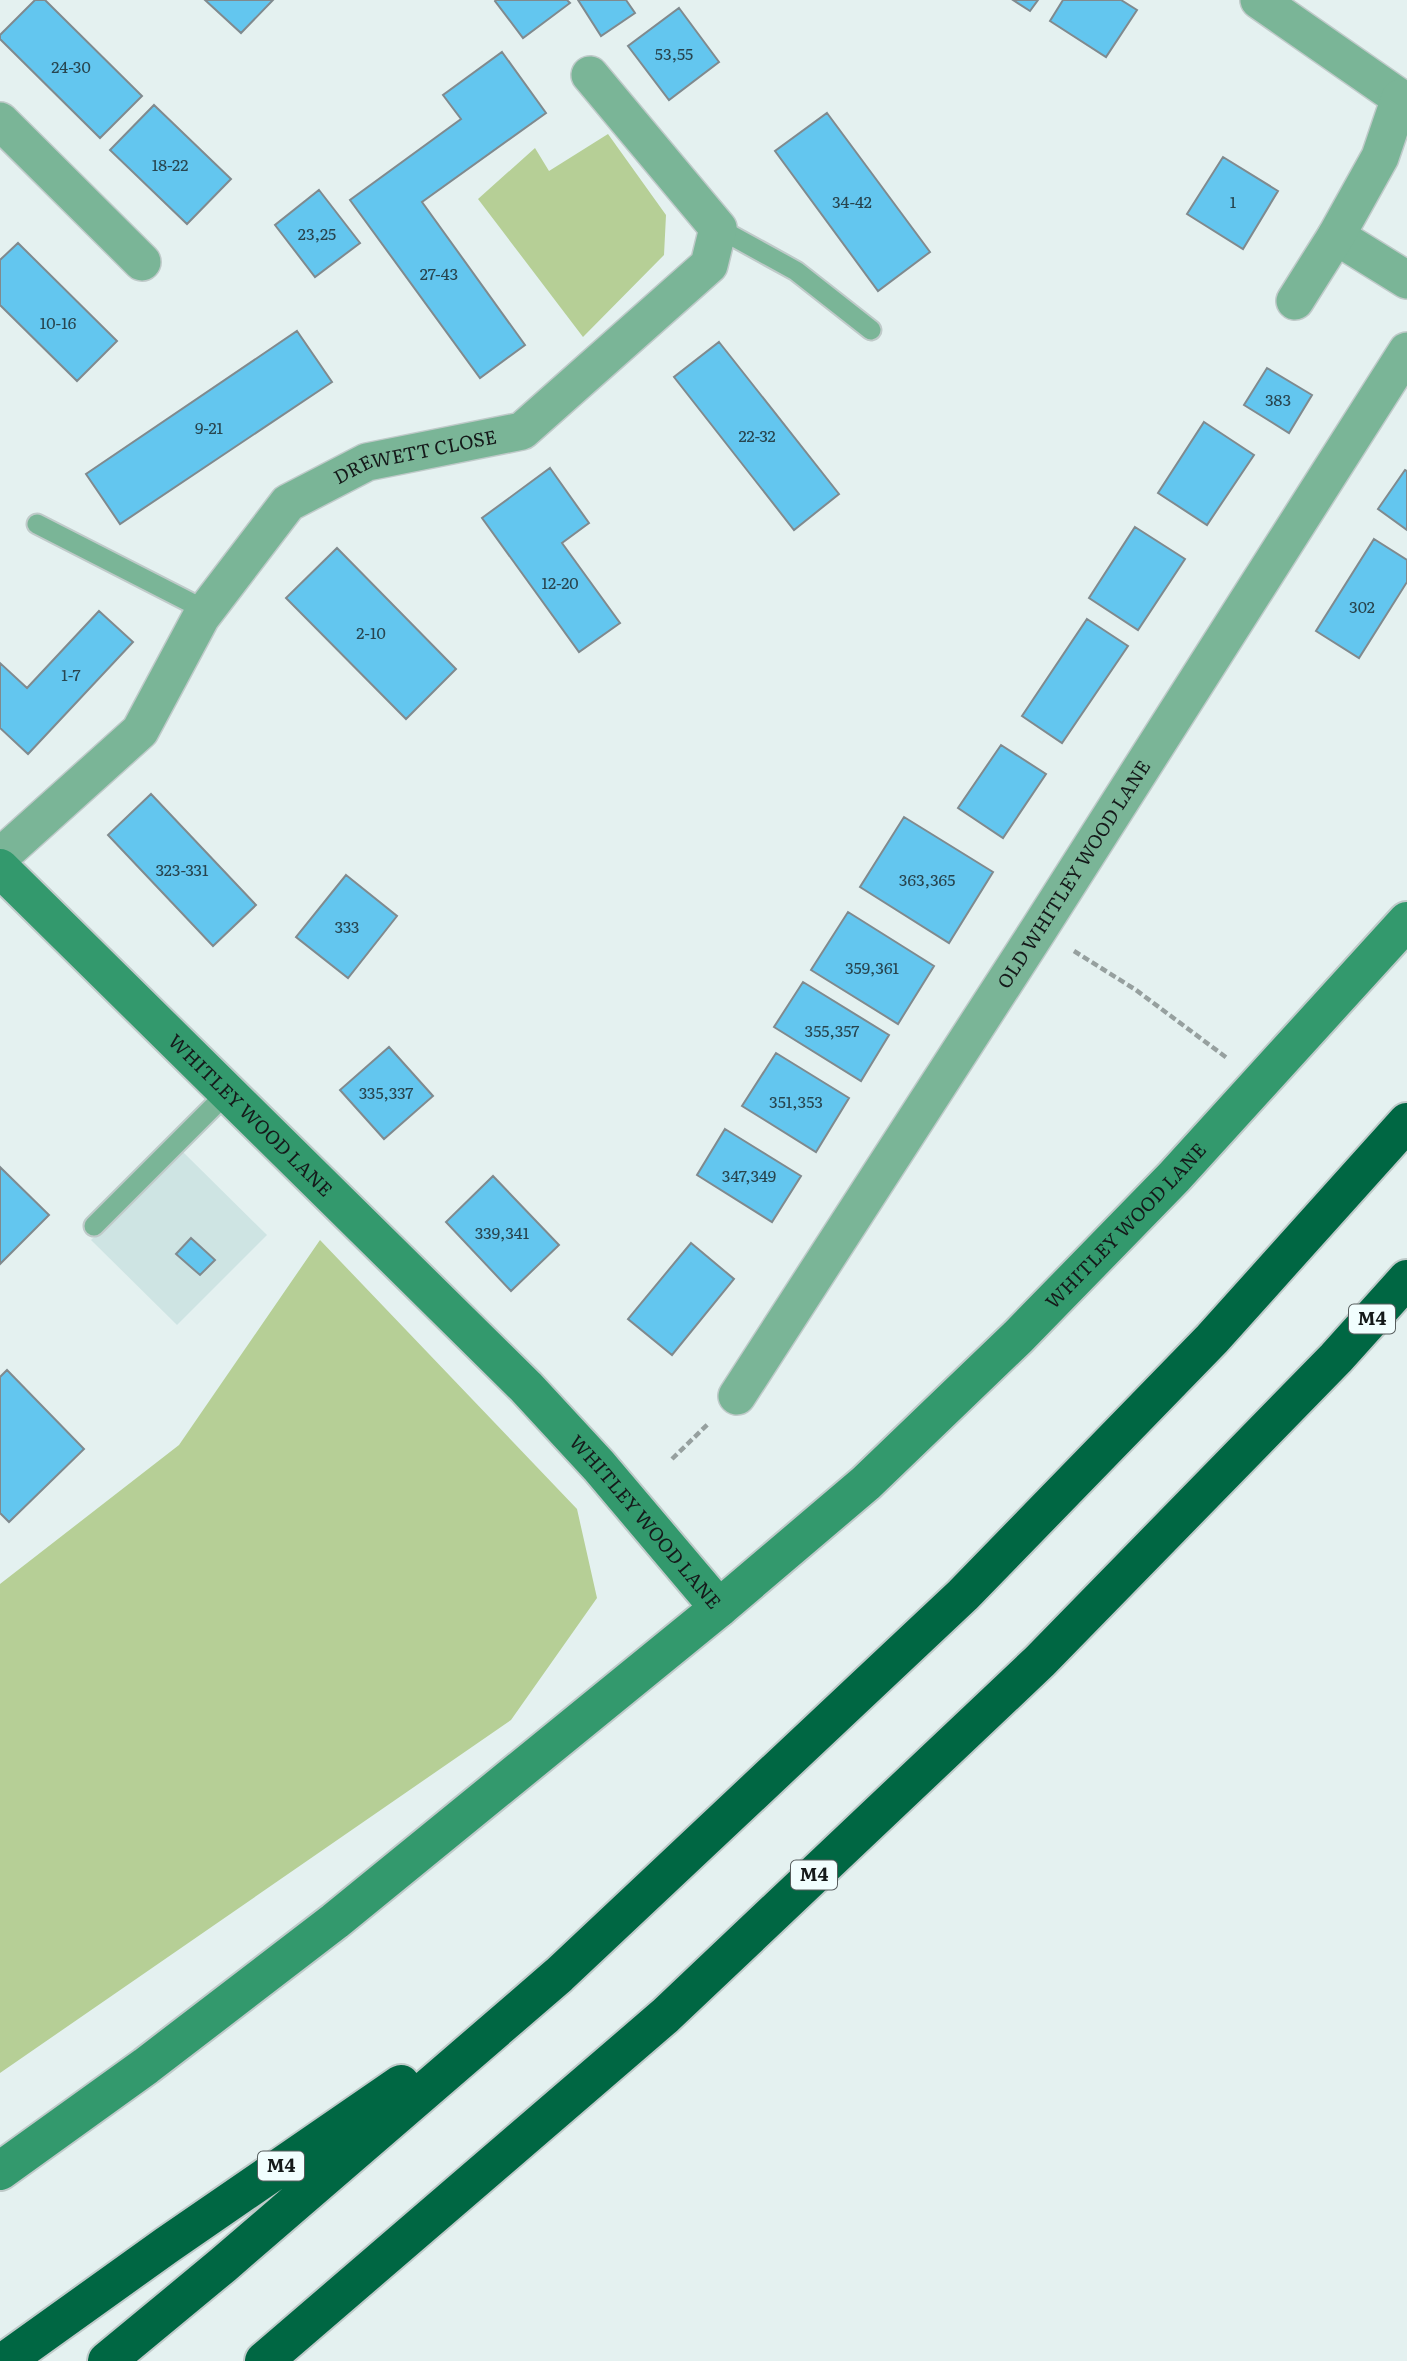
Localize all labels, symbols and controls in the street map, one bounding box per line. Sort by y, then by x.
house number: 53,55 [655,41,693,65]
house number: 24-30 [51,54,91,78]
house number: 18-22 [152,152,188,176]
house number: 34-42 [832,189,872,213]
house number: 1 [1230,189,1237,213]
house number: 23,25 [298,221,336,245]
house number: 27-43 [420,261,458,285]
house number: 10-16 [40,310,77,334]
house number: 383 [1265,387,1291,411]
house number: 9-21 [195,415,223,439]
street label: DREWETT CLOSE [328,421,499,490]
house number: 22-32 [738,423,776,447]
house number: 12-20 [541,570,579,594]
house number: 302 [1349,594,1375,618]
house number: 2-10 [356,620,386,644]
house number: 1-7 [61,662,81,686]
street label: OLD WHITLEY WOOD LANE [989,754,1156,993]
house number: 323-331 [155,857,209,881]
house number: 363,365 [899,867,955,891]
house number: 333 [334,914,360,938]
house number: 359,361 [845,955,900,979]
house number: 355,357 [805,1018,859,1042]
street label: WHITLEY WOOD LANE [163,1027,340,1202]
house number: 335,337 [359,1080,413,1104]
house number: 351,353 [769,1089,823,1113]
street label: WHITLEY WOOD LANE [1038,1136,1212,1315]
house number: 347,349 [722,1163,776,1187]
house number: 339,341 [475,1220,530,1244]
road number: M4 [1349,1304,1395,1334]
street label: WHITLEY WOOD LANE [563,1428,729,1614]
road number: M4 [791,1860,837,1889]
road number: M4 [258,2152,304,2180]

